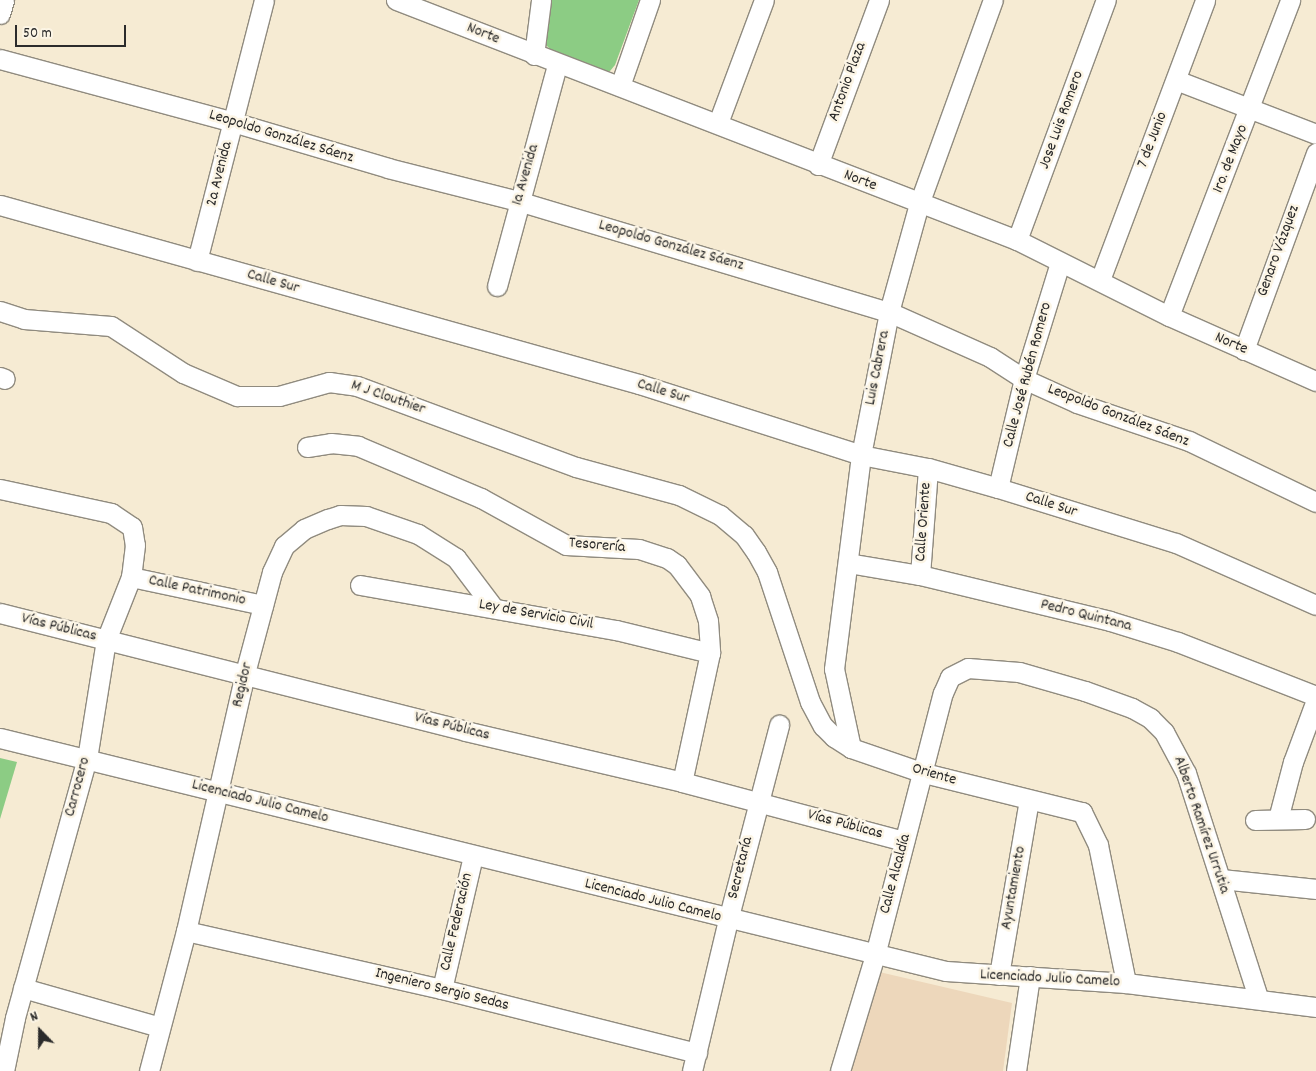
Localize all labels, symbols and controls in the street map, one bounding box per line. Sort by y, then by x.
scale bar [18,15,129,47]
street label: Norte [464,19,502,49]
text: 50 m [23,23,52,45]
street label: Antonio Plaza [825,40,871,124]
street label: Jose Luis Romero [1035,68,1089,172]
street label: Leopoldo González Sáenz [206,106,356,168]
street label: 7 de Junio [1134,109,1172,171]
street label: 1ro. de Mayo [1209,122,1253,196]
street label: 2a Avenida [203,140,237,208]
street label: 1a Avenida [508,142,544,208]
street label: Norte [841,166,879,196]
street label: Genaro Vázquez [1254,203,1304,299]
street label: Leopoldo González Sáenz [596,216,746,276]
street label: Calle Sur [245,265,301,299]
street label: Calle José Rubén Romero [999,300,1057,450]
street label: Norte [1212,328,1250,360]
street label: Luis Cabrera [861,329,895,407]
street label: Calle Sur [635,375,691,409]
street label: M J Clouthier [348,376,428,420]
street label: Leopoldo González Sáenz [1044,380,1192,452]
street label: Calle Oriente [912,482,936,562]
street label: Calle Sur [1023,488,1079,522]
street label: Tesorería [568,534,626,558]
street label: Calle Patrimonio [147,571,247,611]
street label: Ley de Servicio Civil [477,595,595,635]
street label: Pedro Quintana [1038,595,1134,637]
street label: Vías Públicas [19,609,99,647]
street label: Regidor [229,661,257,709]
street label: Vías Públicas [412,708,492,746]
street label: Alberto Ramírez Urrutia [1168,754,1234,896]
street label: Carrocero [61,755,95,819]
street label: Oriente [910,760,958,790]
street label: Licenciado Julio Camelo [190,776,330,828]
street label: Vías Públicas [805,806,885,844]
street label: Calle Alcaldía [876,832,916,916]
street label: Secretaría [724,835,758,901]
street label: Ayuntamiento [997,845,1031,931]
street label: Calle Federación [436,871,478,973]
street label: Licenciado Julio Camelo [583,875,723,927]
street label: Ingeniero Sergio Sedas [373,964,511,1016]
street label: Licenciado Julio Camelo [980,966,1120,992]
north arrow [15,1006,65,1056]
text: N [27,1007,41,1028]

